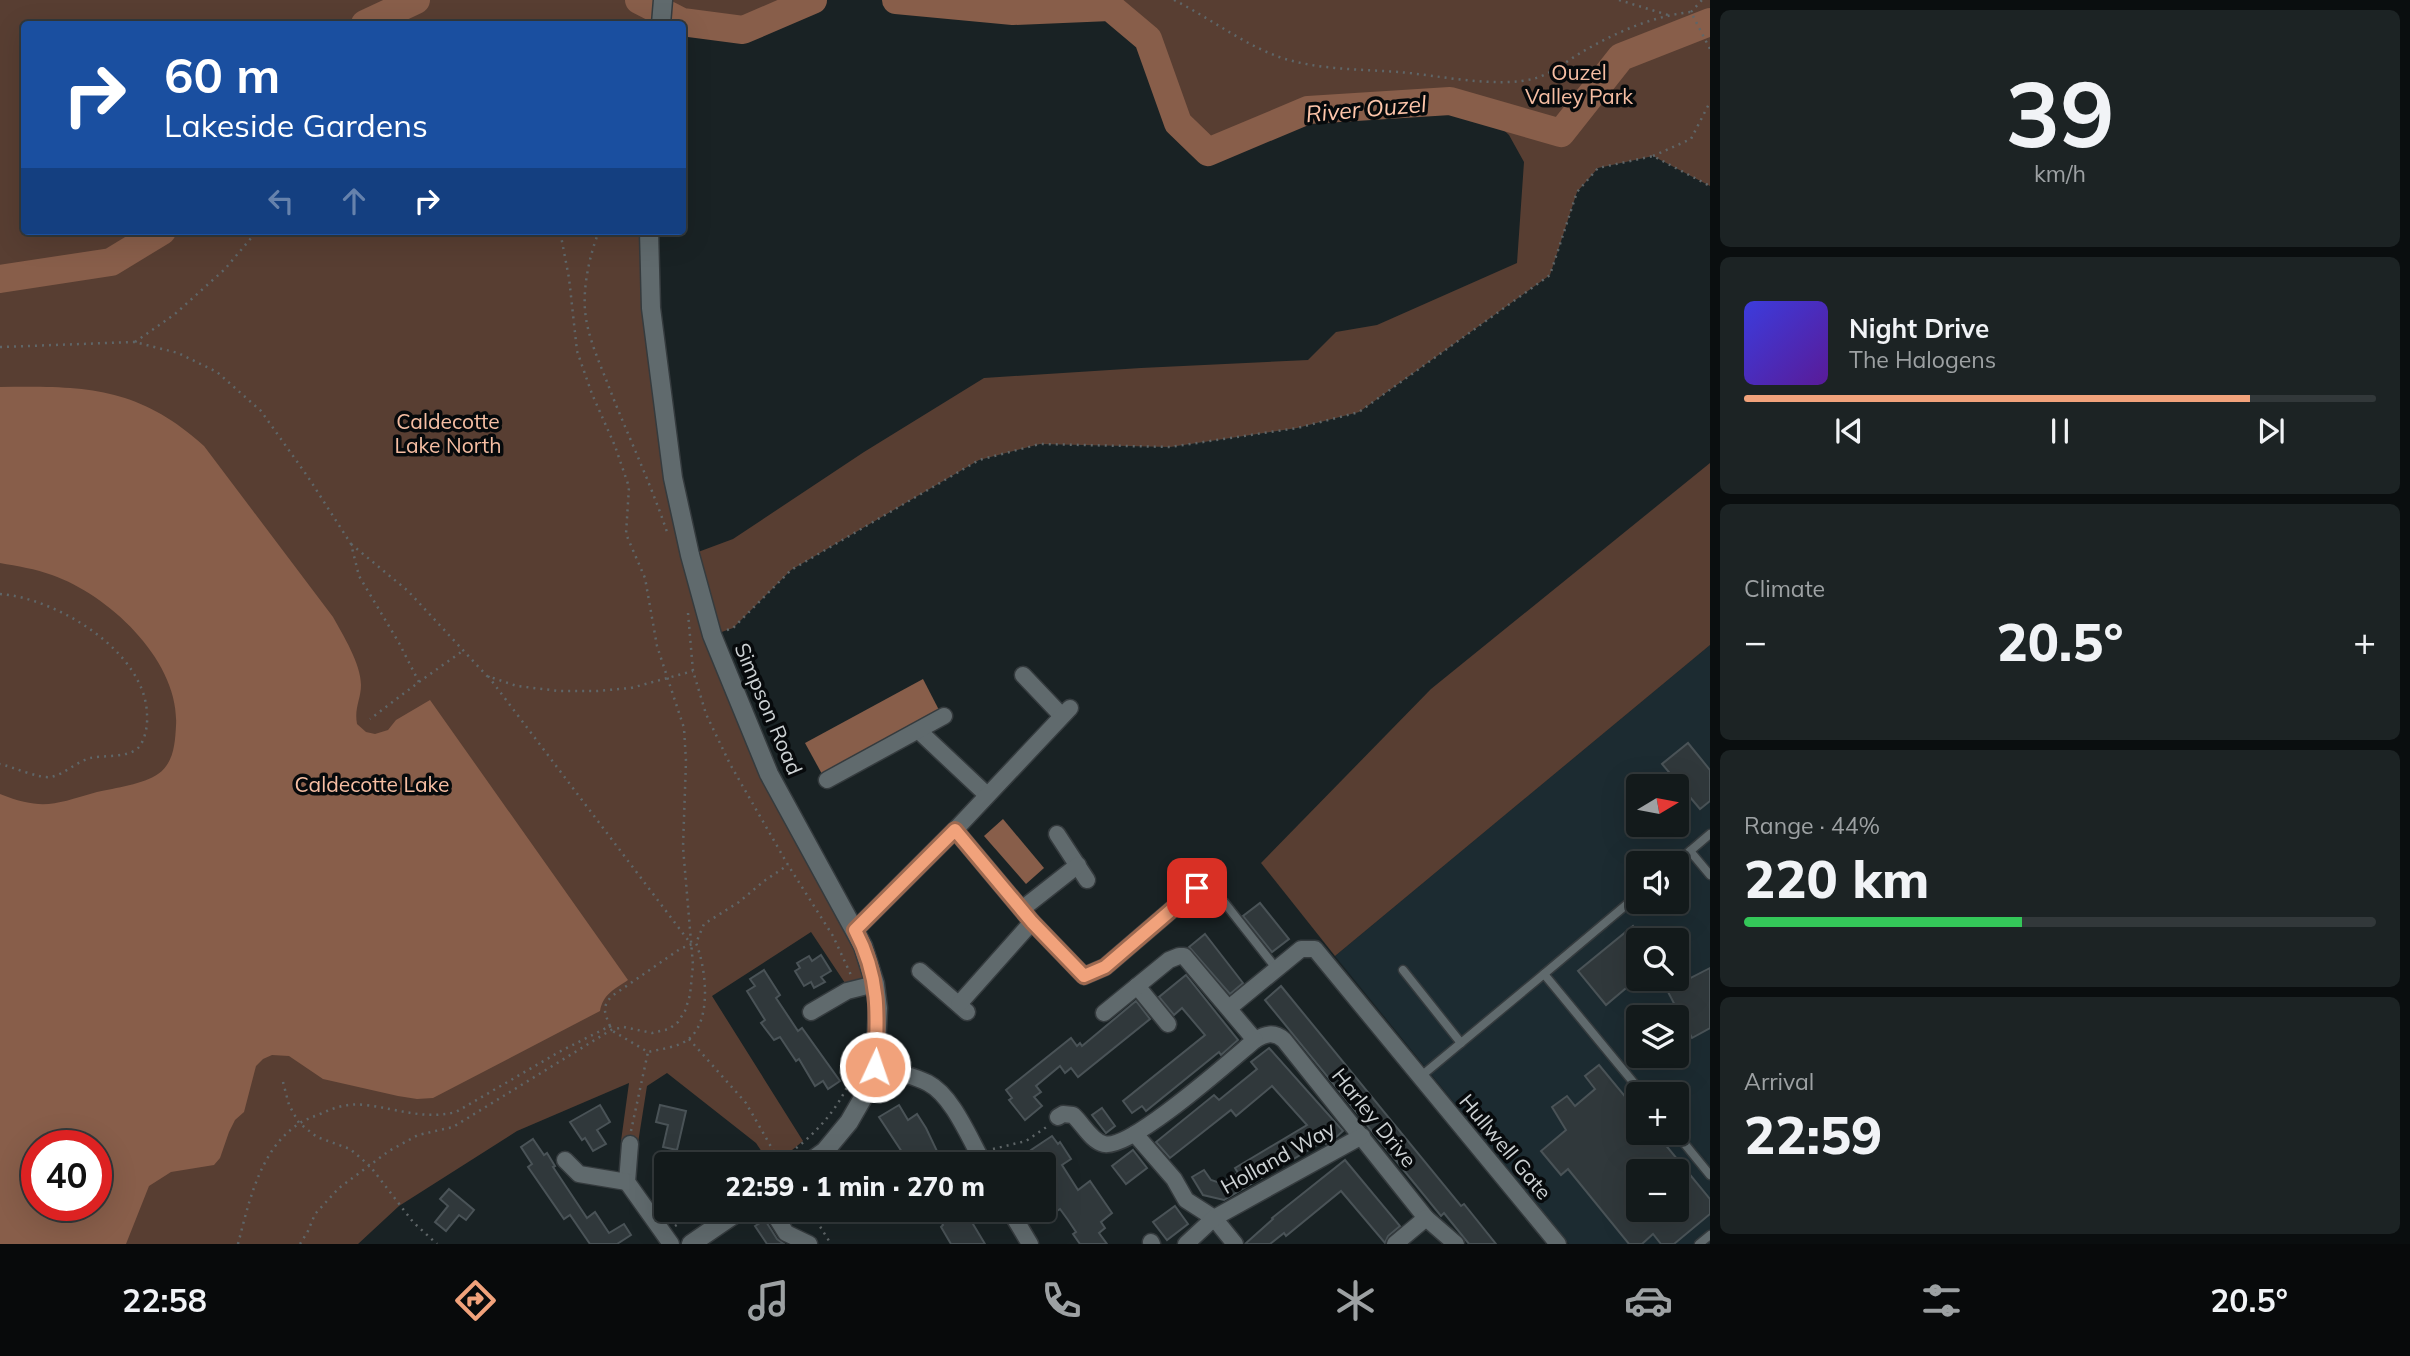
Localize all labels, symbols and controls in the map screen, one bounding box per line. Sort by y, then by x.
text: 60 m [164,44,280,105]
icon: right [49,49,140,140]
text: 39 [2005,56,2115,170]
park label: Ouzel Valley Park [1525,59,1633,109]
water label: River Ouzel [1304,89,1428,128]
text: Lakeside Gardens [164,105,428,145]
text: km/h [2034,159,2086,188]
icon: left [262,182,300,220]
icon: ahead [335,182,373,220]
icon: right [408,182,446,220]
text: Night Drive [1849,312,1989,345]
text: The Halogens [1849,345,1996,374]
park label: Caldecotte Lake North [394,408,502,458]
icon: previous [1830,412,1868,450]
icon: pause [2041,412,2079,450]
icon: next [2252,412,2290,450]
text: Climate [1744,574,1825,603]
text: 20.5° [1996,609,2124,674]
text: − [1744,617,1767,665]
text: + [2353,617,2376,665]
street label: Simpson Road [729,639,808,778]
park label: Caldecotte Lake [295,771,449,797]
north arrow [1626,774,1689,836]
map controls [1626,774,1689,1222]
text: Range · 44% [1744,811,1880,840]
text: 220 km [1744,846,1929,911]
button: sound [1626,851,1689,914]
pin [1167,858,1227,918]
icon: arrive [1178,869,1216,907]
button: search [1626,928,1689,991]
button: layers [1626,1005,1689,1068]
position arrow [838,1030,912,1104]
street label: Harley Drive [1327,1063,1423,1172]
text: Arrival [1744,1067,1814,1096]
button: + [1626,1082,1689,1145]
street label: Hullwell Gate [1454,1088,1557,1204]
text: 22:59 [1744,1102,1882,1167]
street label: Holland Way [1216,1115,1339,1199]
speed limit sign: 40 [21,1130,112,1221]
button: − [1626,1159,1689,1222]
text: 22:59 · 1 min · 270 m [725,1170,985,1203]
icon: directions [451,1276,500,1325]
icon: music [744,1276,793,1325]
icon: phone [1037,1276,1086,1325]
icon: climate [1331,1276,1380,1325]
icon: car [1624,1276,1673,1325]
icon: filters [1917,1276,1966,1325]
text: 22:58 [122,1280,207,1320]
text: 20.5° [2210,1280,2288,1320]

